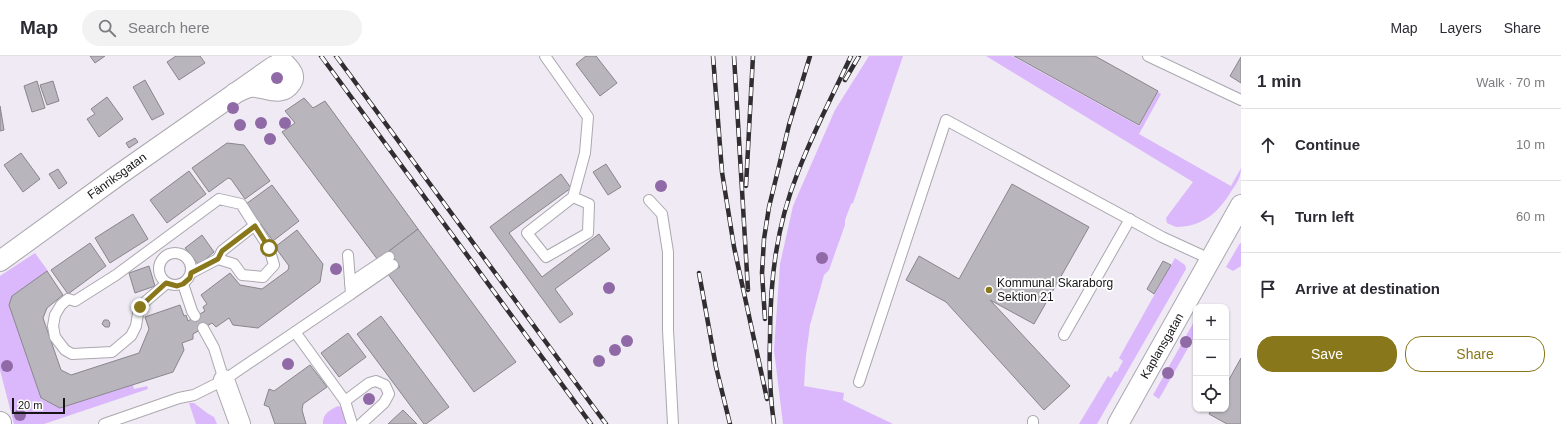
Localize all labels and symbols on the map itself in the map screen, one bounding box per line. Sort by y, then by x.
street label: Fänriksgatan [85,150,149,202]
route start [260,239,278,257]
place label: Kommunal Skaraborg Sektion 21 [997,276,1113,304]
marker: Kommunal Skaraborg Sektion 21 [984,285,994,295]
route end [131,298,149,316]
street label: Kaplansgatan [1138,311,1186,381]
scale bar [12,396,65,415]

